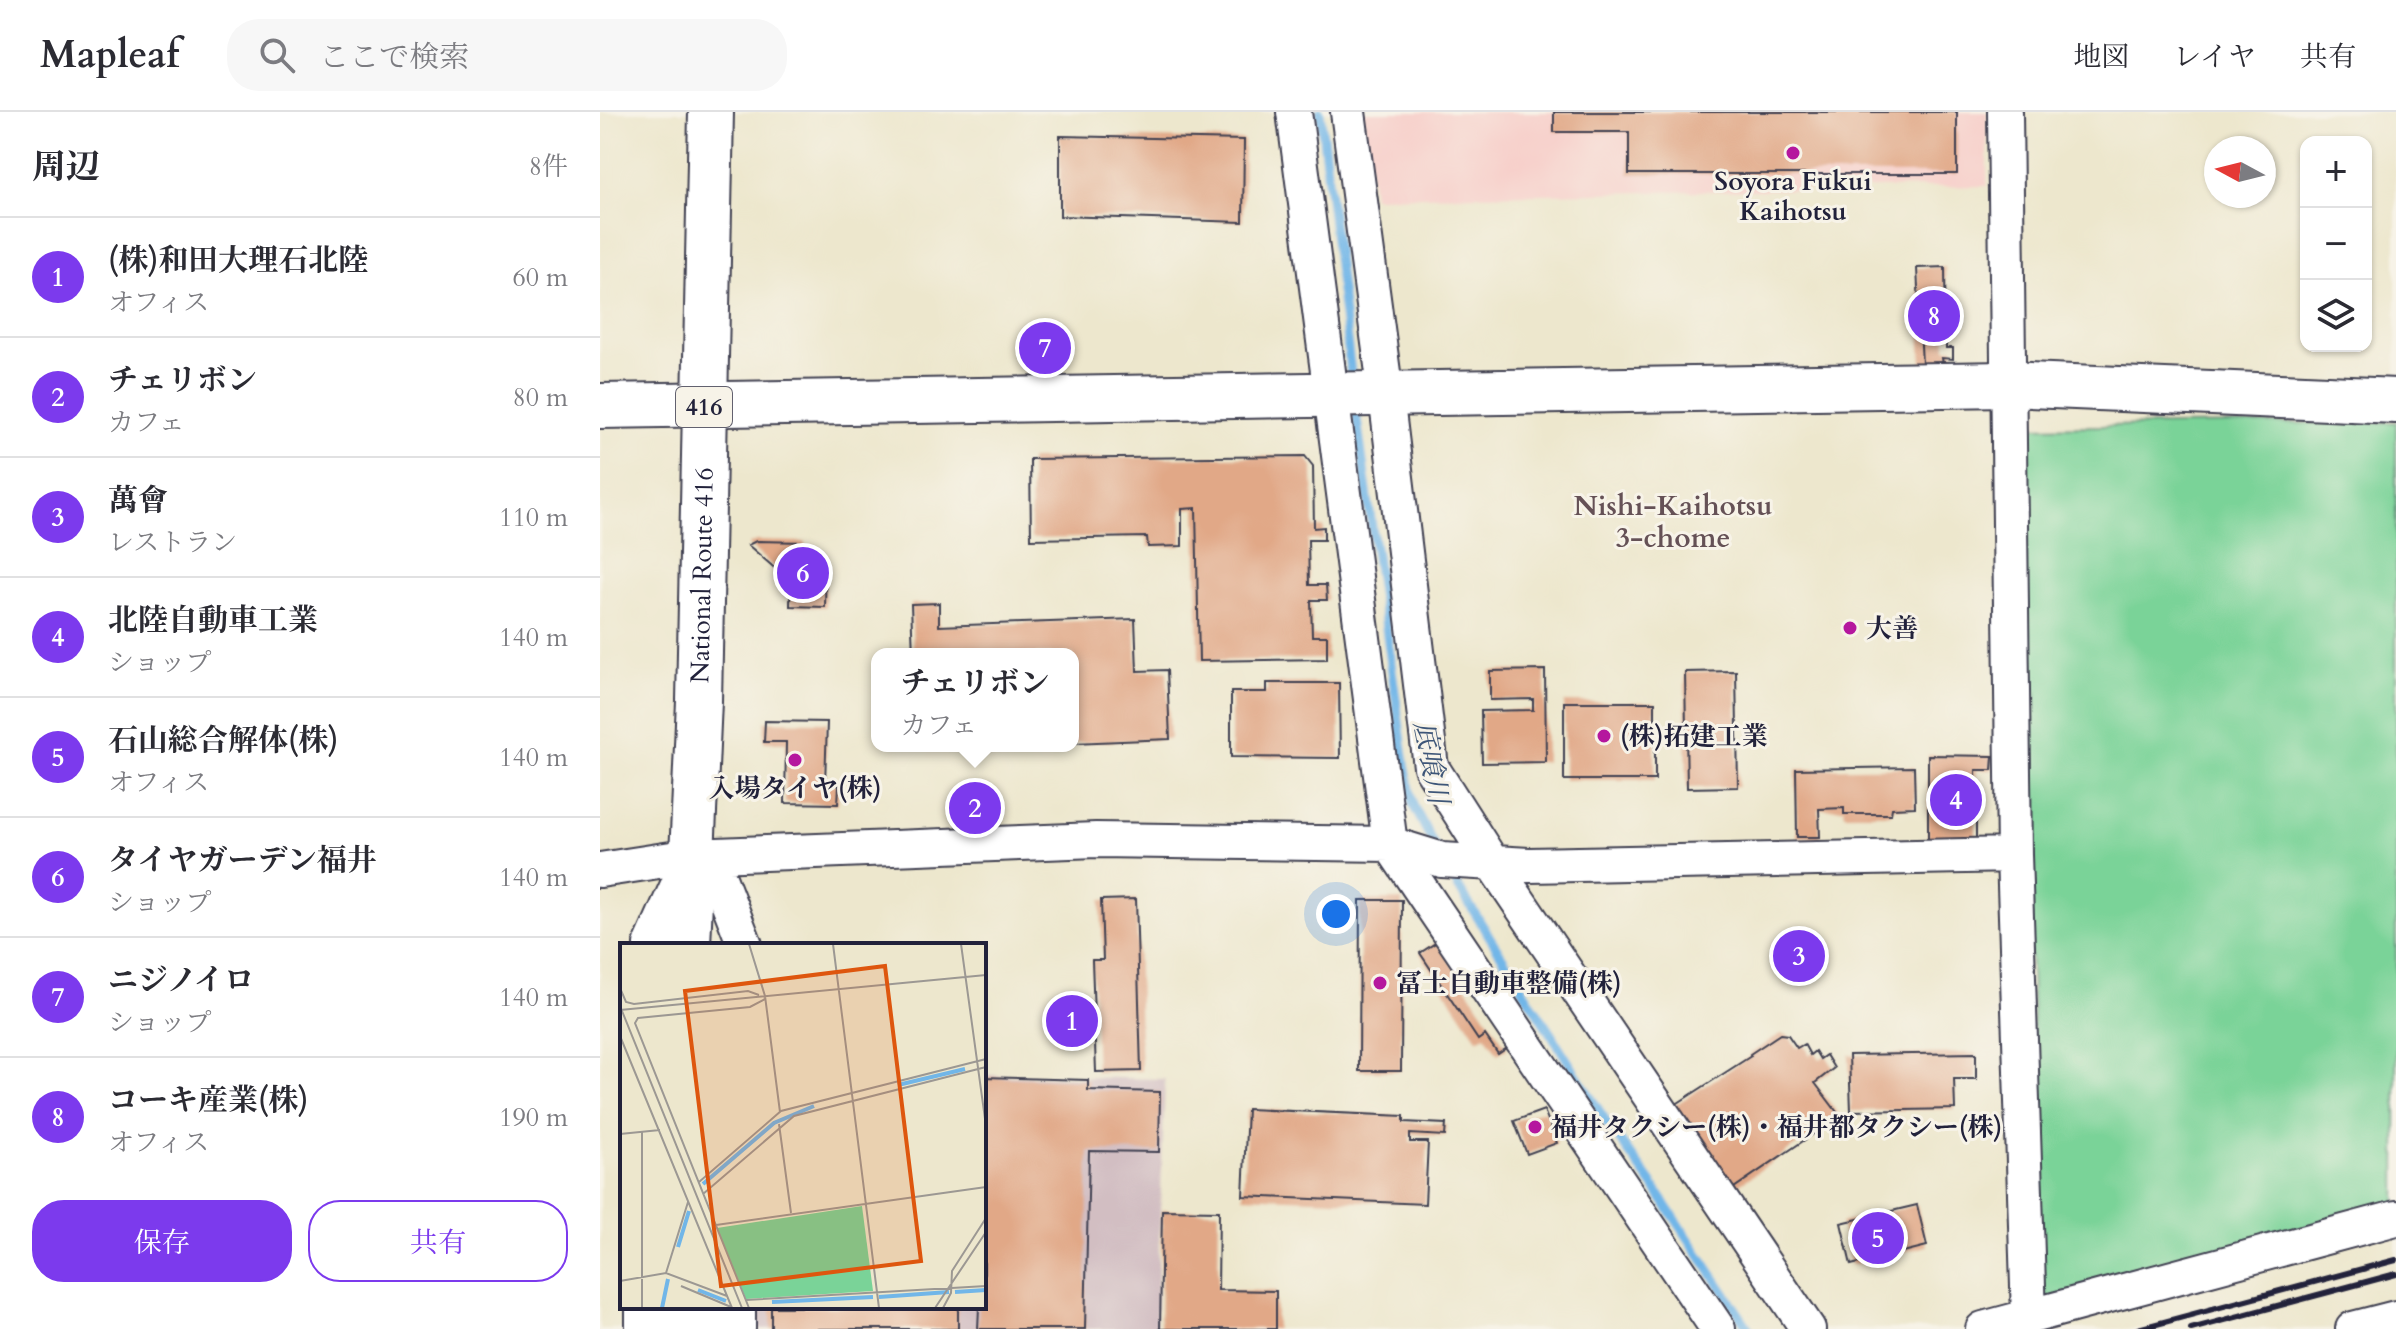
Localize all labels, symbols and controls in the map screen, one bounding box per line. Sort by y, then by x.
search box [227,19,787,91]
text: Mapleaf [40,29,179,81]
icon: search [255,33,299,77]
text: ここで検索 [319,37,469,78]
text: 地図 [2073,38,2129,76]
text: レイヤ [2173,38,2256,76]
text: 共有 [2300,38,2356,76]
north arrow [2204,136,2276,208]
map controls [2300,136,2372,352]
button: + [2300,136,2372,208]
text: 周辺 [32,144,100,190]
marker: Soyora Fukui Kaihotsu [1784,144,1802,162]
text: 8件 [529,149,568,184]
place label: Soyora Fukui Kaihotsu [1714,164,1872,229]
button: − [2300,208,2372,280]
text: (株)和田大理石北陸 [108,240,368,281]
text: 1 [51,260,65,295]
text: 60 m [512,260,568,295]
button: layers [2300,280,2372,352]
text: オフィス [108,285,209,320]
pin: 8 [1908,286,1960,346]
pin: 7 [1019,318,1071,378]
text: チェリボン [108,360,257,401]
text: 2 [51,380,65,415]
text: 80 m [512,380,568,415]
road number: 416 [676,387,732,427]
text: カフェ [108,405,185,440]
street label: National Route 416 [682,467,722,684]
text: 萬會 [108,480,168,521]
district label: Nishi-Kaihotsu 3-chome [1573,487,1773,557]
text: 3 [51,500,65,535]
text: 110 m [499,500,568,535]
text: レストラン [108,525,237,560]
pin: 6 [777,543,829,603]
text: 北陸自動車工業 [108,600,318,641]
place label: 大善 [1866,611,1918,646]
marker: 大善 [1841,619,1859,637]
text: 4 [51,620,65,655]
text: 140 m [499,620,568,655]
text: ショップ [108,645,211,680]
popup [871,648,1079,752]
text: チェリボン [900,663,1050,704]
text: カフェ [900,708,977,743]
water label: 底喰川 [1404,717,1458,810]
place label: (株)拓建工業 [1620,719,1768,754]
text: 石山総合解体(株) [108,720,338,761]
marker: (株)拓建工業 [1595,727,1613,745]
text: 5 [51,740,65,775]
text: 140 m [499,740,568,775]
marker: 入場タイヤ(株) [786,751,804,769]
text: オフィス [108,765,209,800]
pin: 4 [1930,770,1982,830]
place label: 入場タイヤ(株) [708,771,882,806]
pin: 2 [949,778,1001,838]
text: タイヤガーデン福井 [108,840,377,881]
text: 6 [51,860,65,895]
text: 140 m [499,860,568,895]
text: ショップ [108,885,211,920]
your location [1316,894,1356,934]
pin: 3 [1773,926,1825,986]
inset map [620,943,986,1309]
text: ニジノイロ [108,960,254,1001]
place label: 冨士自動車整備(株) [1396,966,1622,1001]
marker: 冨士自動車整備(株) [1371,974,1389,992]
text: 7 [51,980,65,1015]
text: 140 m [499,980,568,1015]
pin: 1 [1046,991,1098,1051]
text: ショップ [108,1005,211,1040]
text: コーキ産業(株) [108,1080,308,1121]
text: 8 [51,1100,65,1135]
text: 190 m [499,1100,568,1135]
place label: 福井タクシー(株)・福井都タクシー(株) [1551,1110,2002,1145]
marker: 福井タクシー(株)・福井都タクシー(株) [1526,1118,1544,1136]
text: オフィス [108,1125,209,1160]
button: 保存 [32,1200,292,1282]
button: 共有 [308,1200,568,1282]
pin: 5 [1852,1208,1904,1268]

